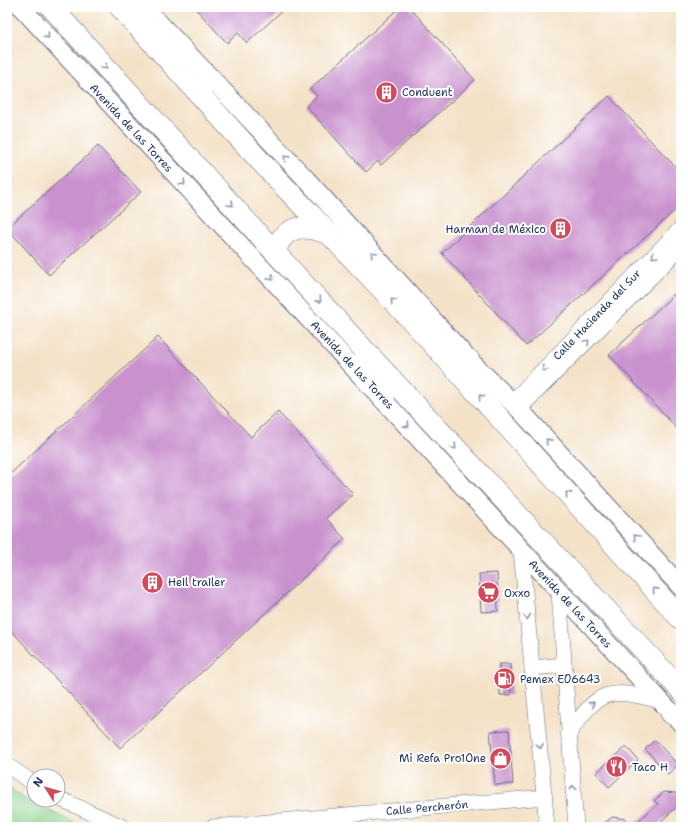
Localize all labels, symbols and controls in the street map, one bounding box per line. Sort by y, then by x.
one-way arrow [43,31,50,39]
one-way arrow [100,62,107,70]
building icon: Conduent [374,79,400,105]
street label: Avenida de las Torres [86,80,176,176]
place label: Conduent [402,85,453,100]
one-way arrow [283,155,291,163]
one-way arrow [178,178,186,186]
one-way arrow [226,199,233,206]
building icon: Harman de México [548,216,574,242]
place label: Harman de México [446,222,546,237]
one-way arrow [371,251,378,259]
one-way arrow [651,251,659,259]
street label: Calle Hacienda del Sur [550,266,644,364]
one-way arrow [267,274,274,281]
one-way arrow [314,295,321,302]
one-way arrow [390,298,398,306]
street label: Avenida de las Torres [307,317,397,413]
one-way arrow [582,339,589,347]
one-way arrow [541,364,549,372]
one-way arrow [478,394,485,402]
one-way arrow [403,420,410,428]
one-way arrow [545,438,553,446]
one-way arrow [450,442,457,450]
one-way arrow [565,491,573,499]
one-way arrow [633,534,640,542]
street label: Avenida de las Torres [525,556,615,652]
building icon: Heil trailer [140,569,166,595]
place label: Heil trailer [168,575,226,590]
supermarket icon: Oxxo [476,580,502,606]
place label: Oxxo [504,586,531,601]
one-way arrow [652,587,660,595]
one-way arrow [523,614,532,620]
fuel station icon: Pemex E06643 [492,666,518,692]
place label: Pemex E06643 [520,672,601,687]
one-way arrow [588,702,595,709]
one-way arrow [535,743,544,750]
shop icon: Mi Refa Pro1One [488,745,514,771]
place label: Mi Refa Pro1One [399,751,486,766]
restaurant icon: Taco H [604,754,630,780]
place label: Taco H [632,760,668,775]
north arrow [26,768,66,808]
text: N [30,774,47,790]
one-way arrow [568,785,577,791]
street label: Calle Percherón [385,797,469,819]

